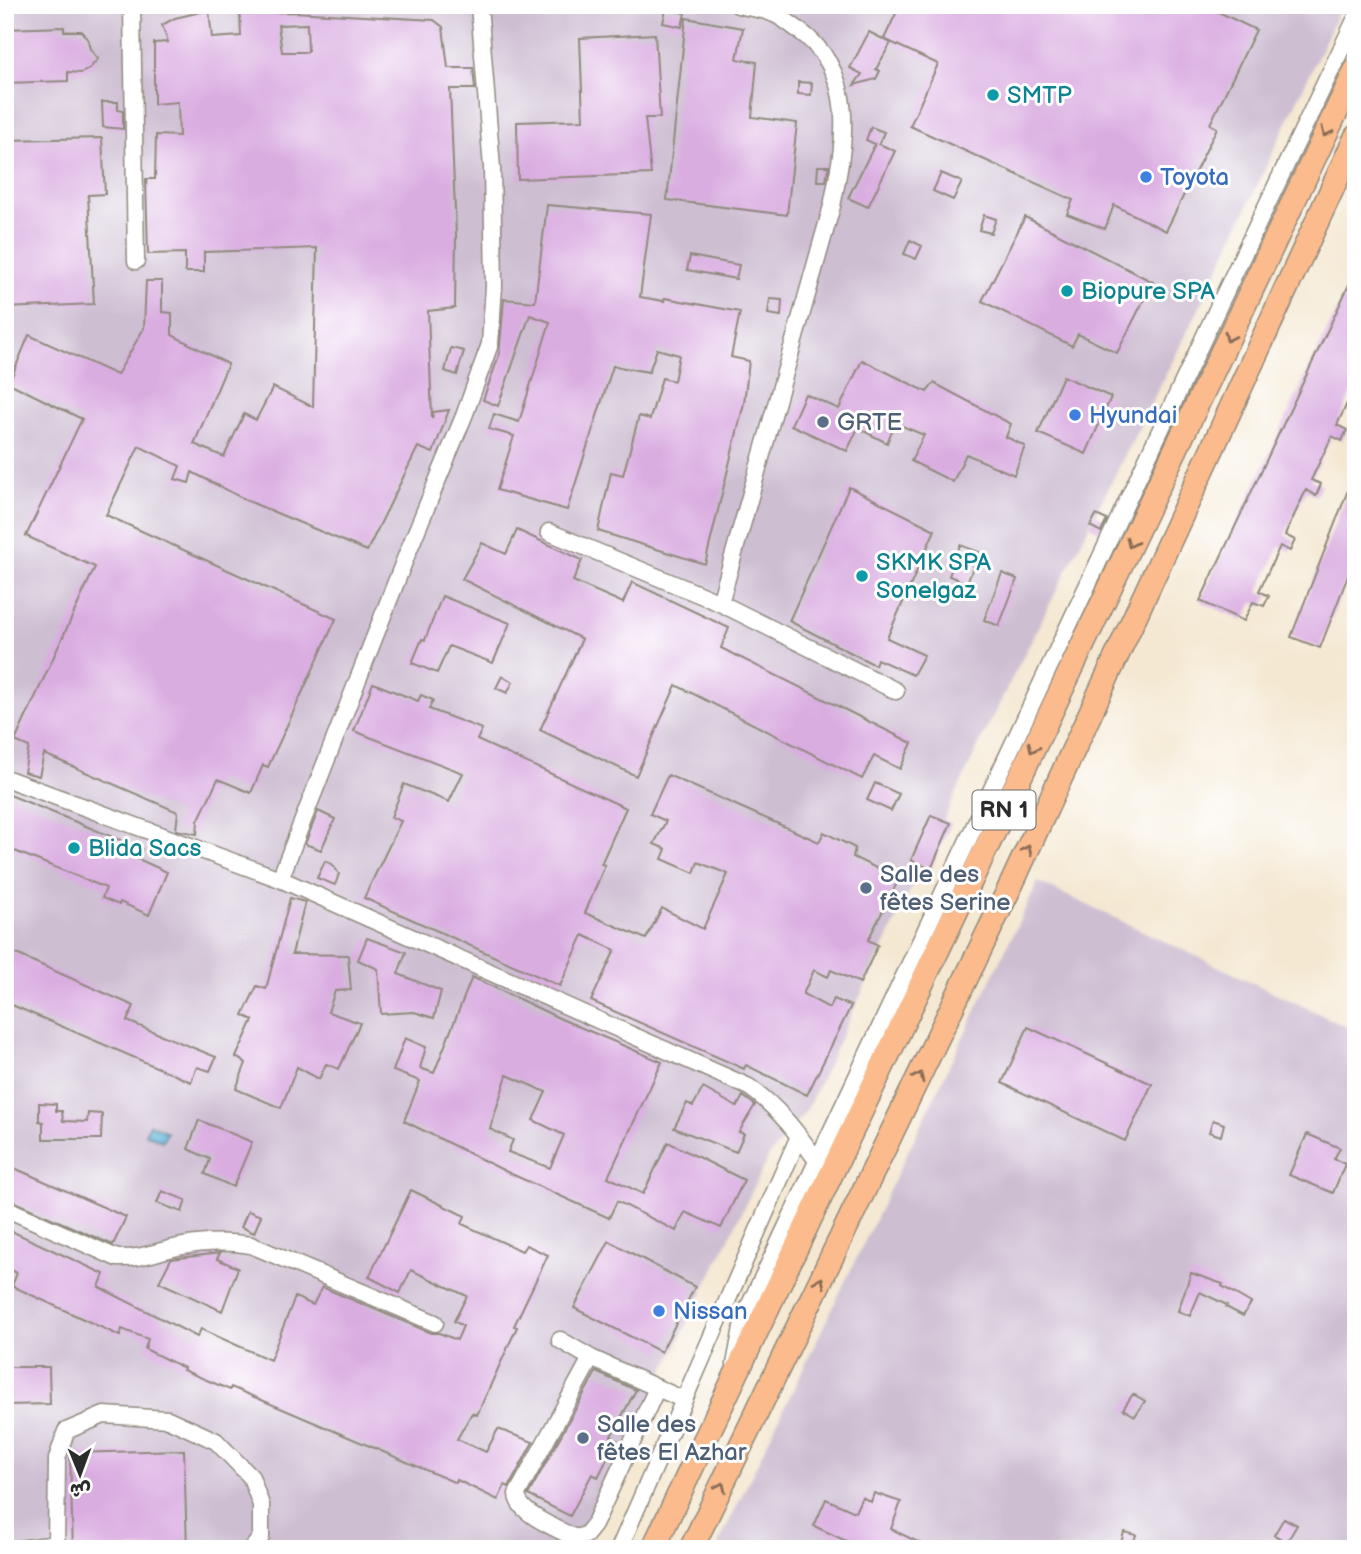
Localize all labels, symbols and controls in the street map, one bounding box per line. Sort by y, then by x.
place label: SMTP [1007,81,1072,110]
marker: SMTP [985,87,1001,103]
one-way arrow [1321,125,1335,137]
place label: Toyota [1160,163,1229,192]
marker: Toyota [1138,169,1154,185]
place label: Biopure SPA [1081,277,1215,306]
marker: Biopure SPA [1059,283,1075,299]
one-way arrow [1223,330,1237,342]
place label: Hyundai [1089,401,1177,430]
marker: Hyundai [1067,407,1083,423]
place label: GRTE [837,408,902,437]
marker: GRTE [815,414,831,430]
one-way arrow [1125,536,1139,548]
place label: SKMK SPA Sonelgaz [876,548,991,605]
marker: SKMK SPA Sonelgaz [854,568,870,584]
one-way arrow [1028,741,1042,753]
road number: RN 1 [972,790,1036,830]
place label: Blida Sacs [88,834,202,863]
marker: Blida Sacs [66,840,82,856]
one-way arrow [1019,845,1033,857]
place label: Salle des fêtes Serine [880,860,1011,917]
marker: Salle des fêtes Serine [858,880,874,896]
one-way arrow [910,1072,924,1085]
one-way arrow [812,1277,826,1289]
place label: Nissan [673,1297,748,1326]
marker: Nissan [651,1303,667,1319]
place label: Salle des fêtes El Azhar [597,1410,747,1467]
marker: Salle des fêtes El Azhar [575,1430,591,1446]
north arrow [46,1438,116,1508]
text: ش [70,1478,91,1501]
one-way arrow [713,1482,727,1494]

